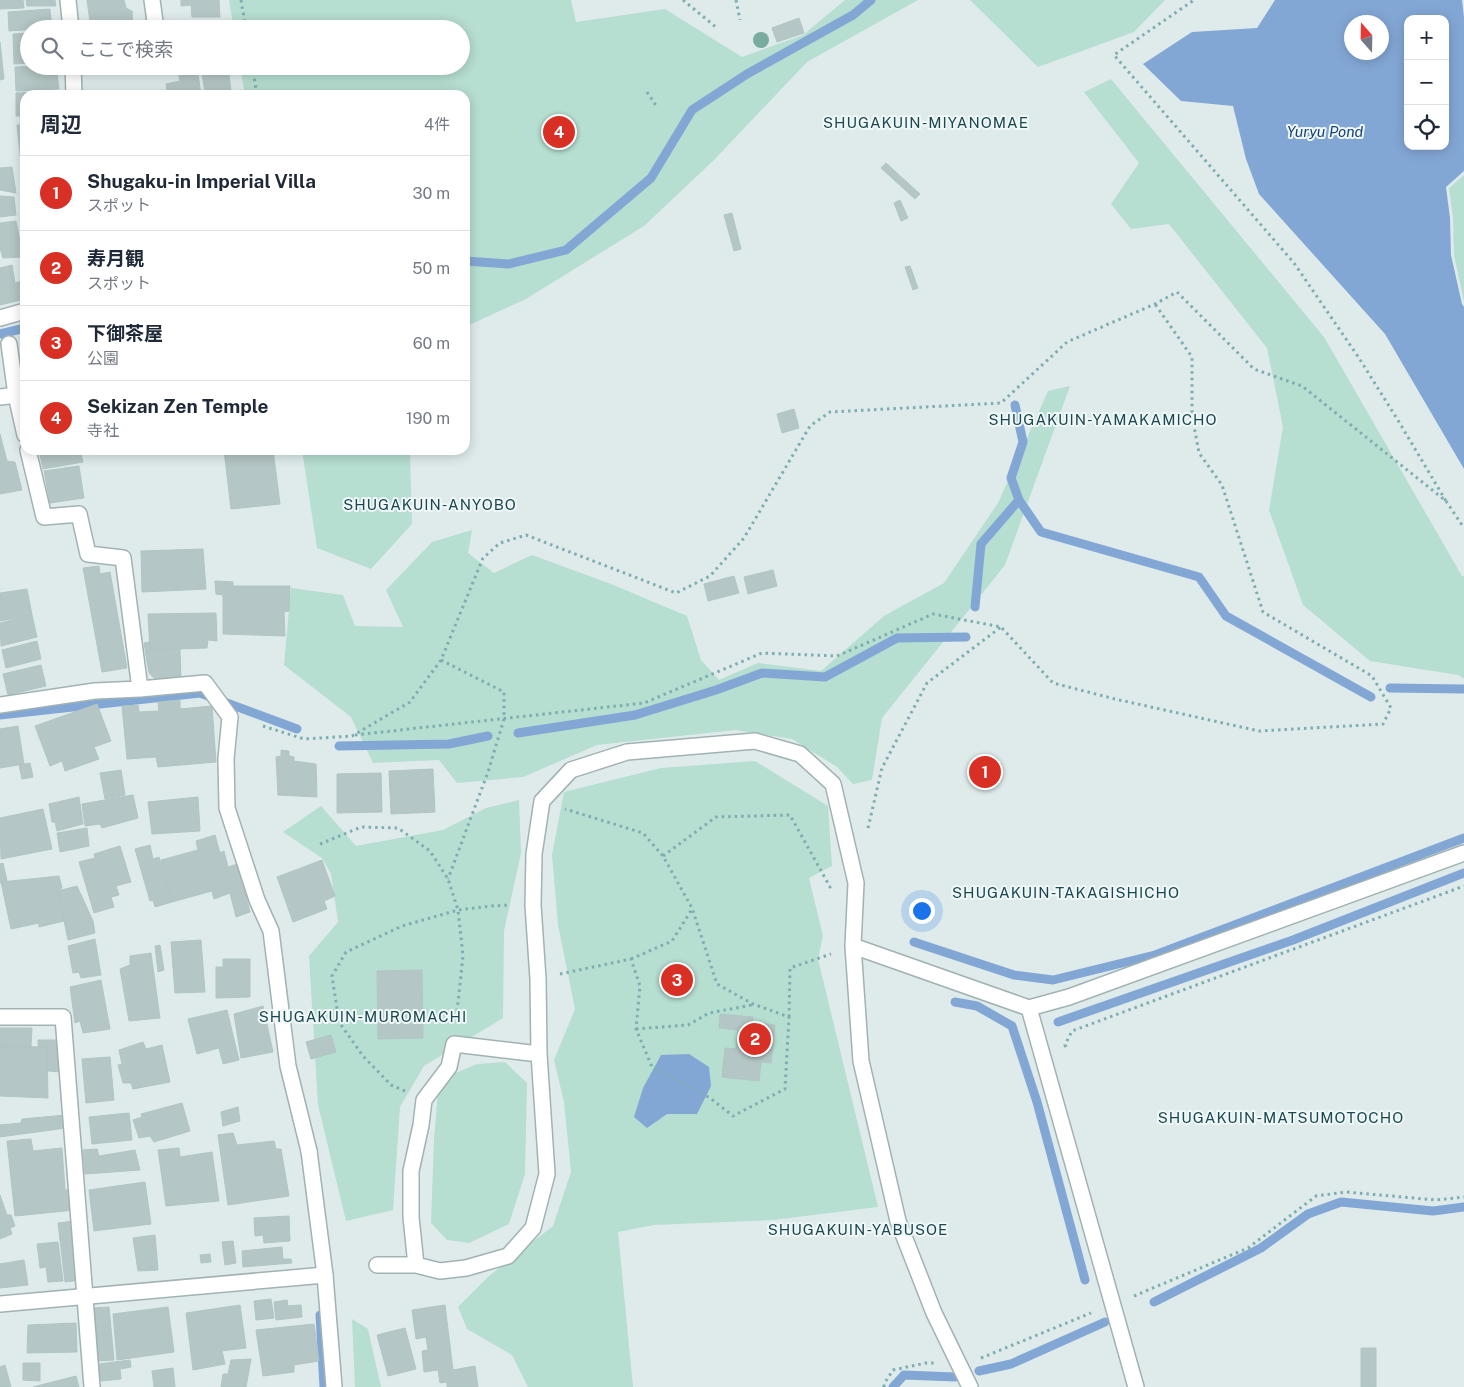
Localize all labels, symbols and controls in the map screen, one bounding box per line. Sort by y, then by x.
north arrow [1344,15,1389,60]
map controls [1404,15,1449,150]
button: + [1404,15,1449,60]
search box [20,20,470,75]
icon: search [38,34,66,62]
text: ここで検索 [78,38,173,60]
button: − [1404,60,1449,105]
button: locate [1404,105,1449,150]
text: 周辺 [40,112,82,137]
pin: 4 [543,113,575,151]
district label: SHUGAKUIN-MIYANOMAE [823,114,1029,131]
text: 4件 [424,115,450,134]
water label: Yuryu Pond [1287,123,1364,140]
text: Shugaku-in Imperial Villa [87,170,316,192]
text: 1 [53,184,59,203]
text: 30 m [413,184,450,203]
text: スポット [87,196,151,215]
text: 寿月観 [87,247,144,269]
text: 2 [51,259,61,278]
text: 50 m [412,259,450,278]
text: スポット [87,274,151,293]
text: 下御茶屋 [87,322,163,344]
text: 3 [51,334,61,353]
text: 60 m [413,334,450,353]
text: 公園 [87,349,119,368]
text: Sekizan Zen Temple [87,395,268,417]
text: 4 [51,409,61,428]
text: 190 m [406,409,450,428]
district label: SHUGAKUIN-YAMAKAMICHO [988,411,1218,428]
text: 寺社 [87,421,119,440]
district label: SHUGAKUIN-ANYOBO [343,496,517,513]
pin: 1 [969,753,1001,791]
district label: SHUGAKUIN-TAKAGISHICHO [952,884,1180,901]
your location [909,898,935,924]
pin: 3 [661,961,693,999]
district label: SHUGAKUIN-MUROMACHI [259,1008,467,1025]
pin: 2 [739,1020,771,1058]
district label: SHUGAKUIN-MATSUMOTOCHO [1158,1109,1404,1126]
district label: SHUGAKUIN-YABUSOE [768,1221,948,1238]

